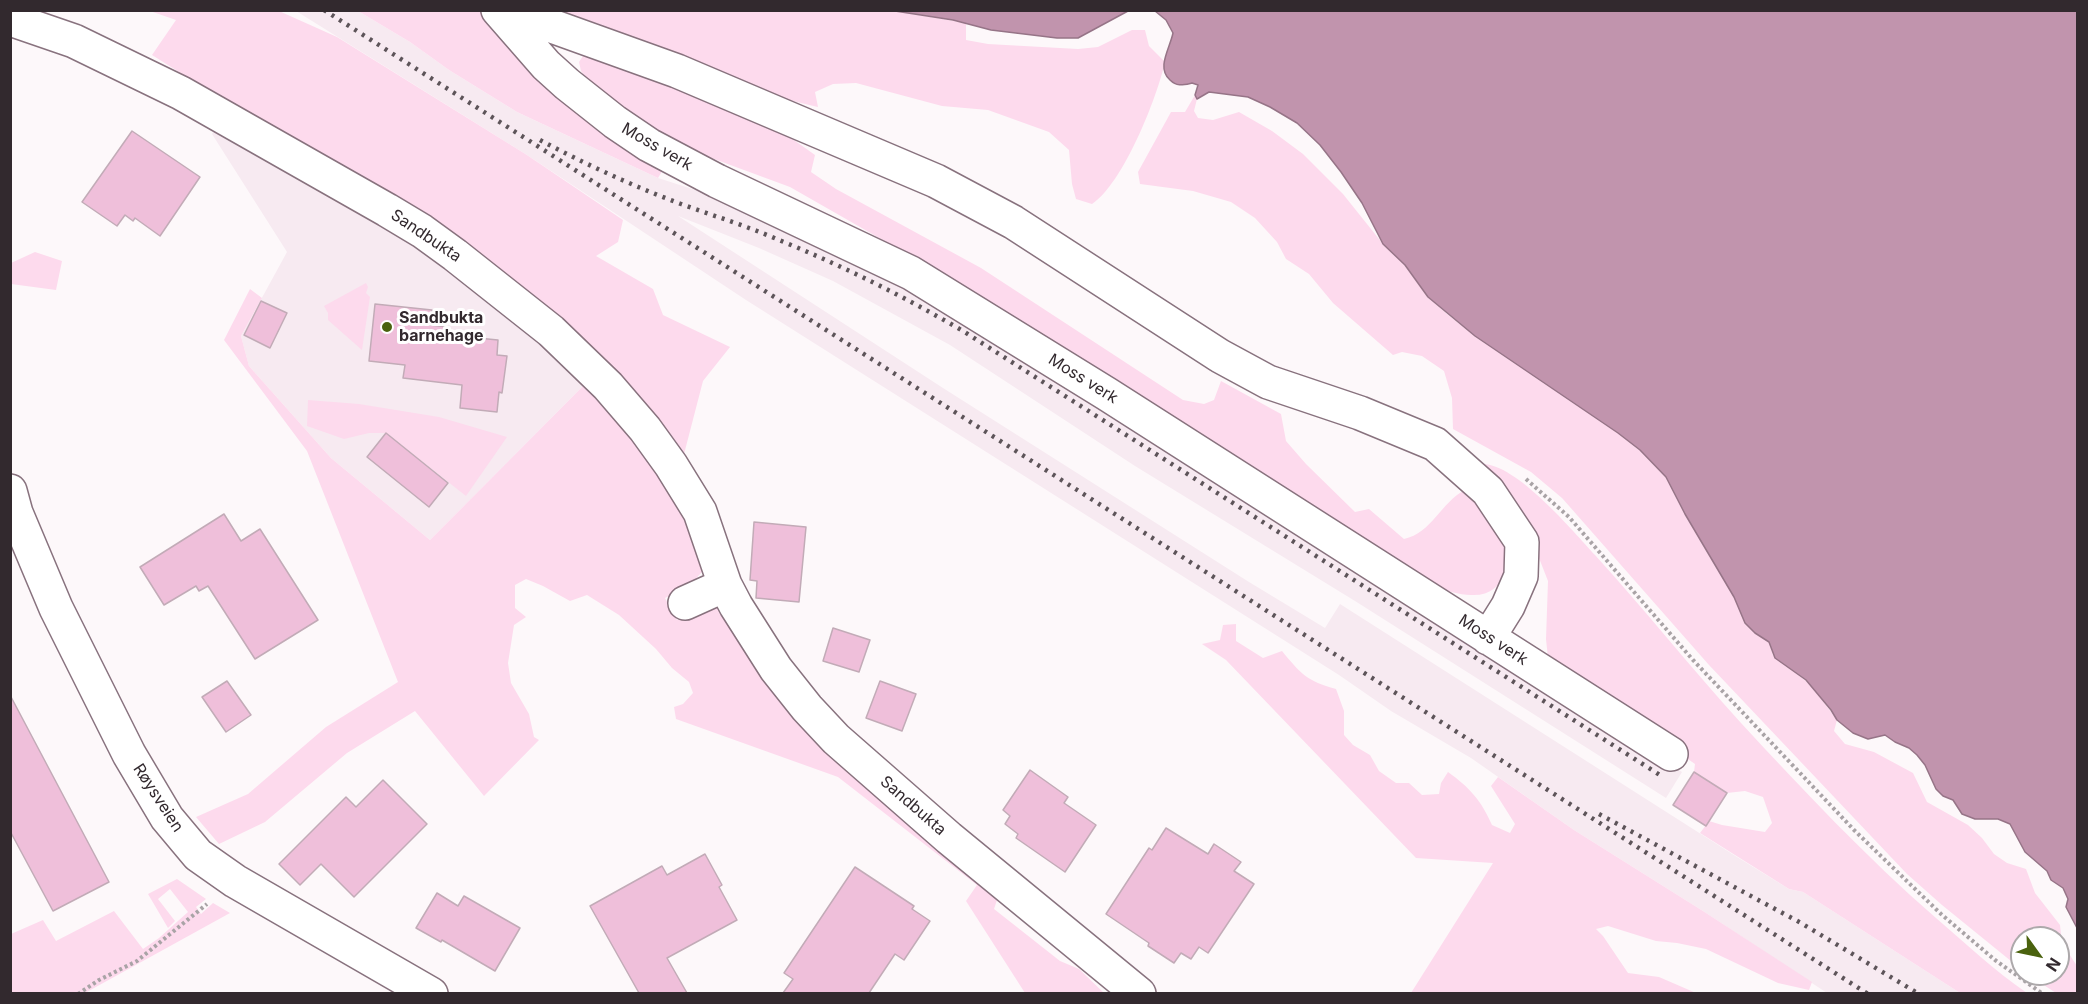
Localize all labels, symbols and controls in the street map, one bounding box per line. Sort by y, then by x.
street label: Moss verk [618,119,696,175]
street label: Sandbukta [387,205,465,267]
place label: Sandbukta barnehage [399,308,484,346]
marker: Sandbukta barnehage [380,320,394,334]
street label: Moss verk [1045,350,1121,408]
street label: Moss verk [1455,611,1531,669]
street label: Røysveien [129,760,187,836]
street label: Sandbukta [876,772,950,840]
north arrow [2010,926,2070,986]
text: N [2042,954,2065,975]

